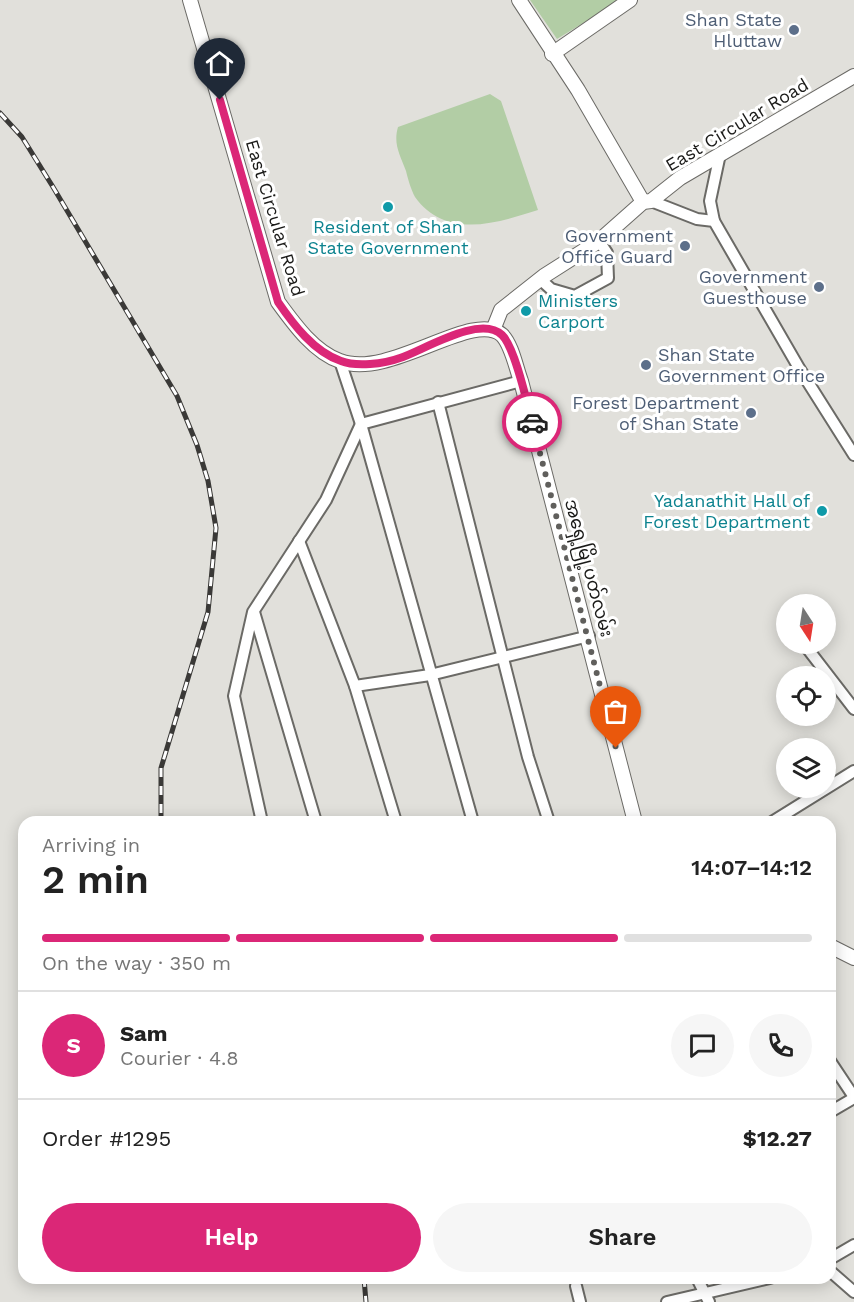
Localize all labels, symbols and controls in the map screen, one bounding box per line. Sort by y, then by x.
place label: Shan State Hluttaw [685,9,782,51]
marker: Shan State Hluttaw [787,23,801,37]
pin [194,38,245,100]
icon: home [203,47,236,80]
street label: East Circular Road [662,74,812,176]
street label: East Circular Road [242,137,309,299]
marker: Resident of Shan State Government [381,200,395,214]
place label: Resident of Shan State Government [307,216,469,258]
place label: Government Office Guard [561,225,673,267]
marker: Government Office Guard [678,239,692,253]
place label: Government Guesthouse [699,266,807,308]
marker: Government Guesthouse [812,280,826,294]
place label: Ministers Carport [538,290,618,332]
marker: Ministers Carport [519,304,533,318]
place label: Shan State Government Office [658,344,825,386]
marker: Shan State Government Office [639,358,653,372]
courier [502,392,562,452]
place label: Forest Department of Shan State [572,392,739,434]
icon: car [516,406,549,439]
marker: Forest Department of Shan State [744,406,758,420]
place label: Yadanathit Hall of Forest Department [643,490,810,532]
street label: အရှေ့မြို့ပတ်လမ်း [556,496,621,640]
marker: Yadanathit Hall of Forest Department [815,504,829,518]
north arrow [776,594,836,654]
map controls [776,594,836,798]
button: locate [776,666,836,726]
pin [590,686,641,748]
icon: bag [599,695,632,728]
button: layers [776,738,836,798]
text: Arriving in [42,833,140,857]
text: 14:07–14:12 [691,855,812,880]
text: 2 min [42,857,149,902]
text: On the way · 350 m [42,951,231,975]
button: chat [671,1014,734,1077]
button: phone [749,1014,812,1077]
text: Sam [120,1021,168,1046]
text: S [66,1033,81,1058]
text: Courier · 4.8 [120,1046,239,1070]
text: Order #1295 [42,1126,171,1151]
text: $12.27 [743,1126,812,1151]
button: Help [42,1203,421,1272]
button: Share [433,1203,812,1272]

